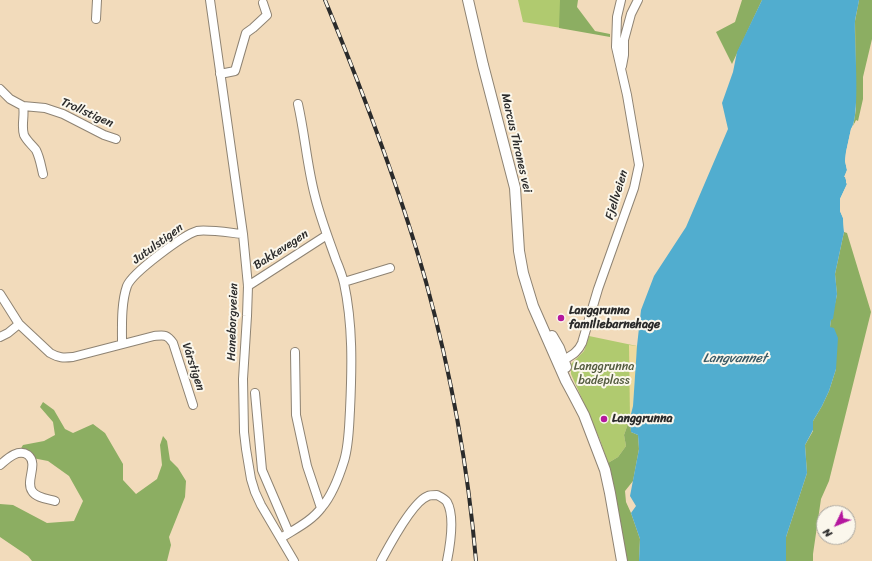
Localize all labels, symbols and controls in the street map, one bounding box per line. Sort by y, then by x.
street label: Marcus Thranes vei [498,92,534,194]
street label: Trollstigen [59,95,115,131]
street label: Fjellveien [603,168,631,222]
street label: Jutulstigen [130,221,186,267]
street label: Bakkevegen [251,227,311,273]
street label: Haneborgveien [224,283,242,361]
place label: Langgrunna familiebarnehage [569,304,660,332]
marker: Langgrunna familiebarnehage [556,313,566,323]
street label: Vårstigen [178,341,208,393]
water label: Langvannet [703,351,767,367]
park label: Langgrunna badeplass [574,360,634,388]
place label: Langgrunna [612,412,673,426]
marker: Langgrunna [599,414,609,424]
north arrow [816,505,856,545]
text: N [818,524,837,542]

